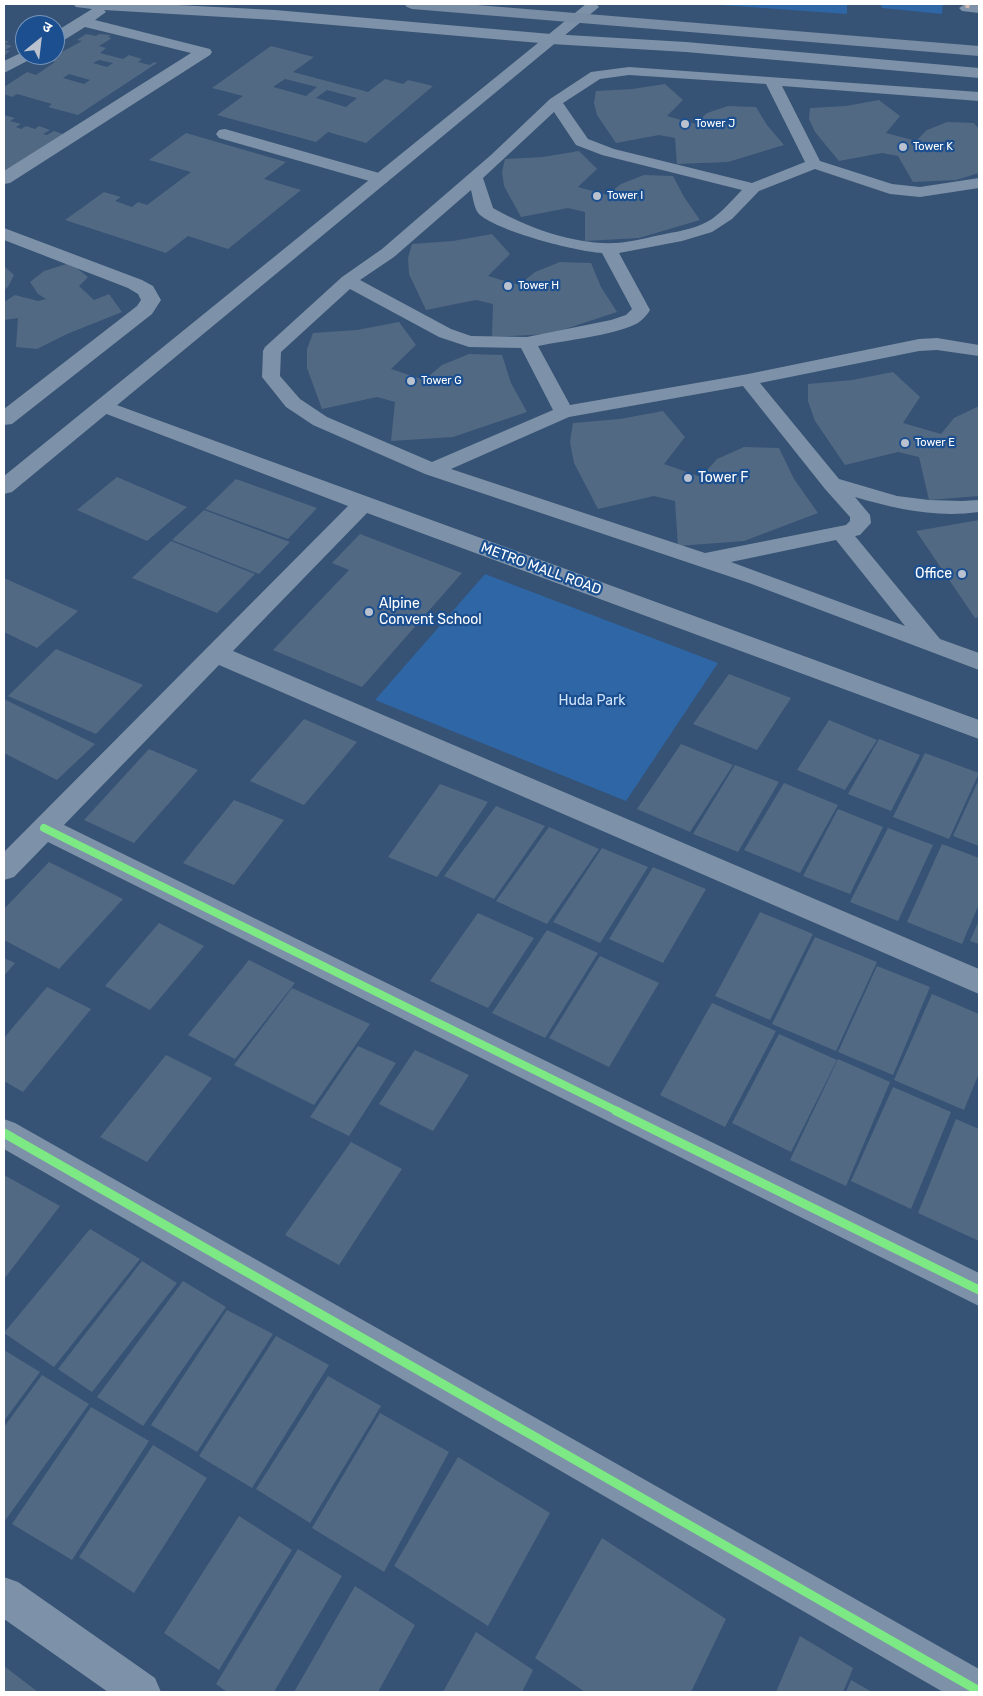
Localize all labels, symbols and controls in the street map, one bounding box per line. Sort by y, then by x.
north arrow [15,15,65,65]
text: उ [39,18,55,37]
place label: Tower J [695,117,735,131]
marker: Tower J [679,118,691,130]
place label: Tower K [913,140,953,154]
marker: Tower K [897,141,909,153]
place label: Tower I [607,189,643,203]
marker: Tower I [591,190,603,202]
place label: Tower H [518,279,559,293]
marker: Tower H [502,280,514,292]
place label: Tower G [421,374,462,388]
marker: Tower G [405,375,417,387]
place label: Tower E [915,436,955,450]
marker: Tower E [899,437,911,449]
place label: Tower F [698,470,748,486]
marker: Tower F [682,472,694,484]
street label: METRO MALL ROAD [478,539,604,599]
place label: Office [915,566,952,582]
marker: Office [956,568,968,580]
place label: Alpine Convent School [379,596,482,628]
marker: Alpine Convent School [363,606,375,618]
park label: Huda Park [558,693,626,709]

